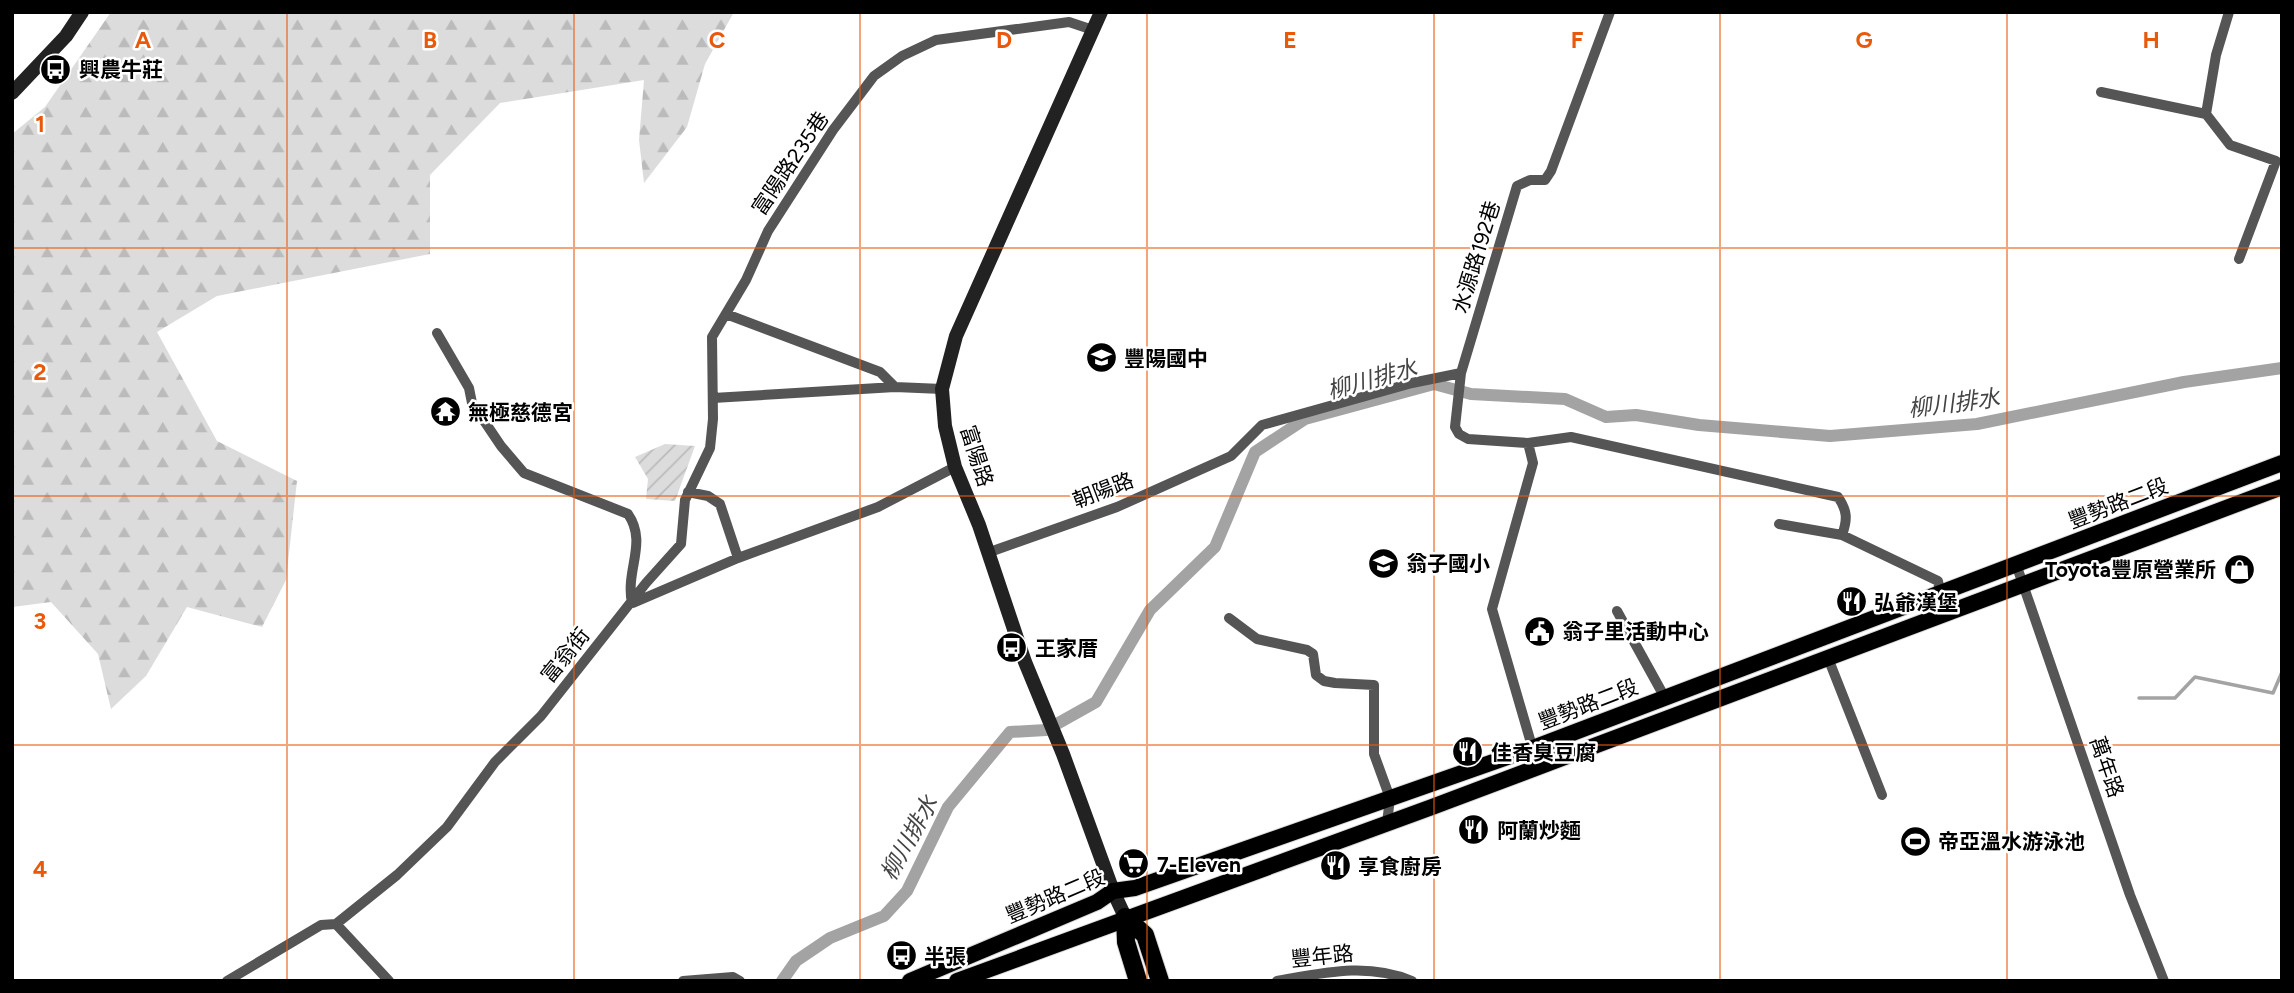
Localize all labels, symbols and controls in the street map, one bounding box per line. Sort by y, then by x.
text: A [135,26,152,54]
text: B [423,26,437,54]
text: C [709,26,726,54]
text: D [996,26,1012,54]
text: E [1283,26,1297,54]
text: F [1571,26,1584,54]
text: G [1855,26,1873,54]
text: H [2142,26,2160,54]
bus stop icon: 興農牛莊 [39,52,73,86]
place label: 興農牛莊 [79,57,163,82]
street label: 富陽路235巷 [746,107,834,219]
text: 1 [35,110,45,138]
street label: 水源路192巷 [1447,198,1505,316]
school or university icon: 豐陽國中 [1084,341,1118,375]
place label: 豐陽國中 [1124,346,1208,371]
water label: 柳川排水 [1324,353,1421,404]
text: 2 [33,358,47,386]
water label: 柳川排水 [1907,383,2002,423]
temple icon: 無極慈德宮 [428,395,462,429]
place label: 無極慈德宮 [468,400,573,425]
street label: 富陽路 [955,422,999,490]
street label: 朝陽路 [1069,467,1137,513]
street label: 豐勢路二段 [2065,473,2171,533]
school or university icon: 翁子國小 [1366,546,1400,580]
place label: 翁子國小 [1406,551,1490,576]
shop icon: Toyota豐原營業所 [2222,552,2256,586]
place label: Toyota豐原營業所 [2045,557,2216,582]
restaurant icon: 弘爺漢堡 [1834,585,1868,619]
place label: 弘爺漢堡 [1874,590,1958,615]
text: 3 [34,607,46,635]
public building icon: 翁子里活動中心 [1522,614,1556,648]
place label: 翁子里活動中心 [1562,619,1709,644]
street label: 富翁街 [535,623,595,687]
bus stop icon: 王家厝 [995,631,1029,665]
place label: 王家厝 [1035,636,1098,661]
street label: 豐勢路二段 [1535,674,1641,734]
street label: 萬年路 [2085,733,2129,801]
restaurant icon: 佳香臭豆腐 [1451,735,1485,769]
place label: 佳香臭豆腐 [1491,740,1596,765]
water label: 柳川排水 [874,790,944,885]
restaurant icon: 阿蘭炒麵 [1457,813,1491,847]
place label: 阿蘭炒麵 [1497,818,1581,843]
sports icon: 帝亞溫水游泳池 [1898,824,1932,858]
place label: 帝亞溫水游泳池 [1938,829,2085,854]
supermarket icon: 7-Eleven [1117,847,1151,881]
restaurant icon: 享食廚房 [1318,849,1352,883]
place label: 7-Eleven [1157,852,1241,877]
place label: 享食廚房 [1358,854,1442,879]
text: 4 [33,855,47,883]
street label: 豐勢路二段 [1002,864,1108,928]
bus stop icon: 半張 [884,939,918,973]
street label: 豐年路 [1289,940,1355,972]
place label: 半張 [924,944,966,969]

